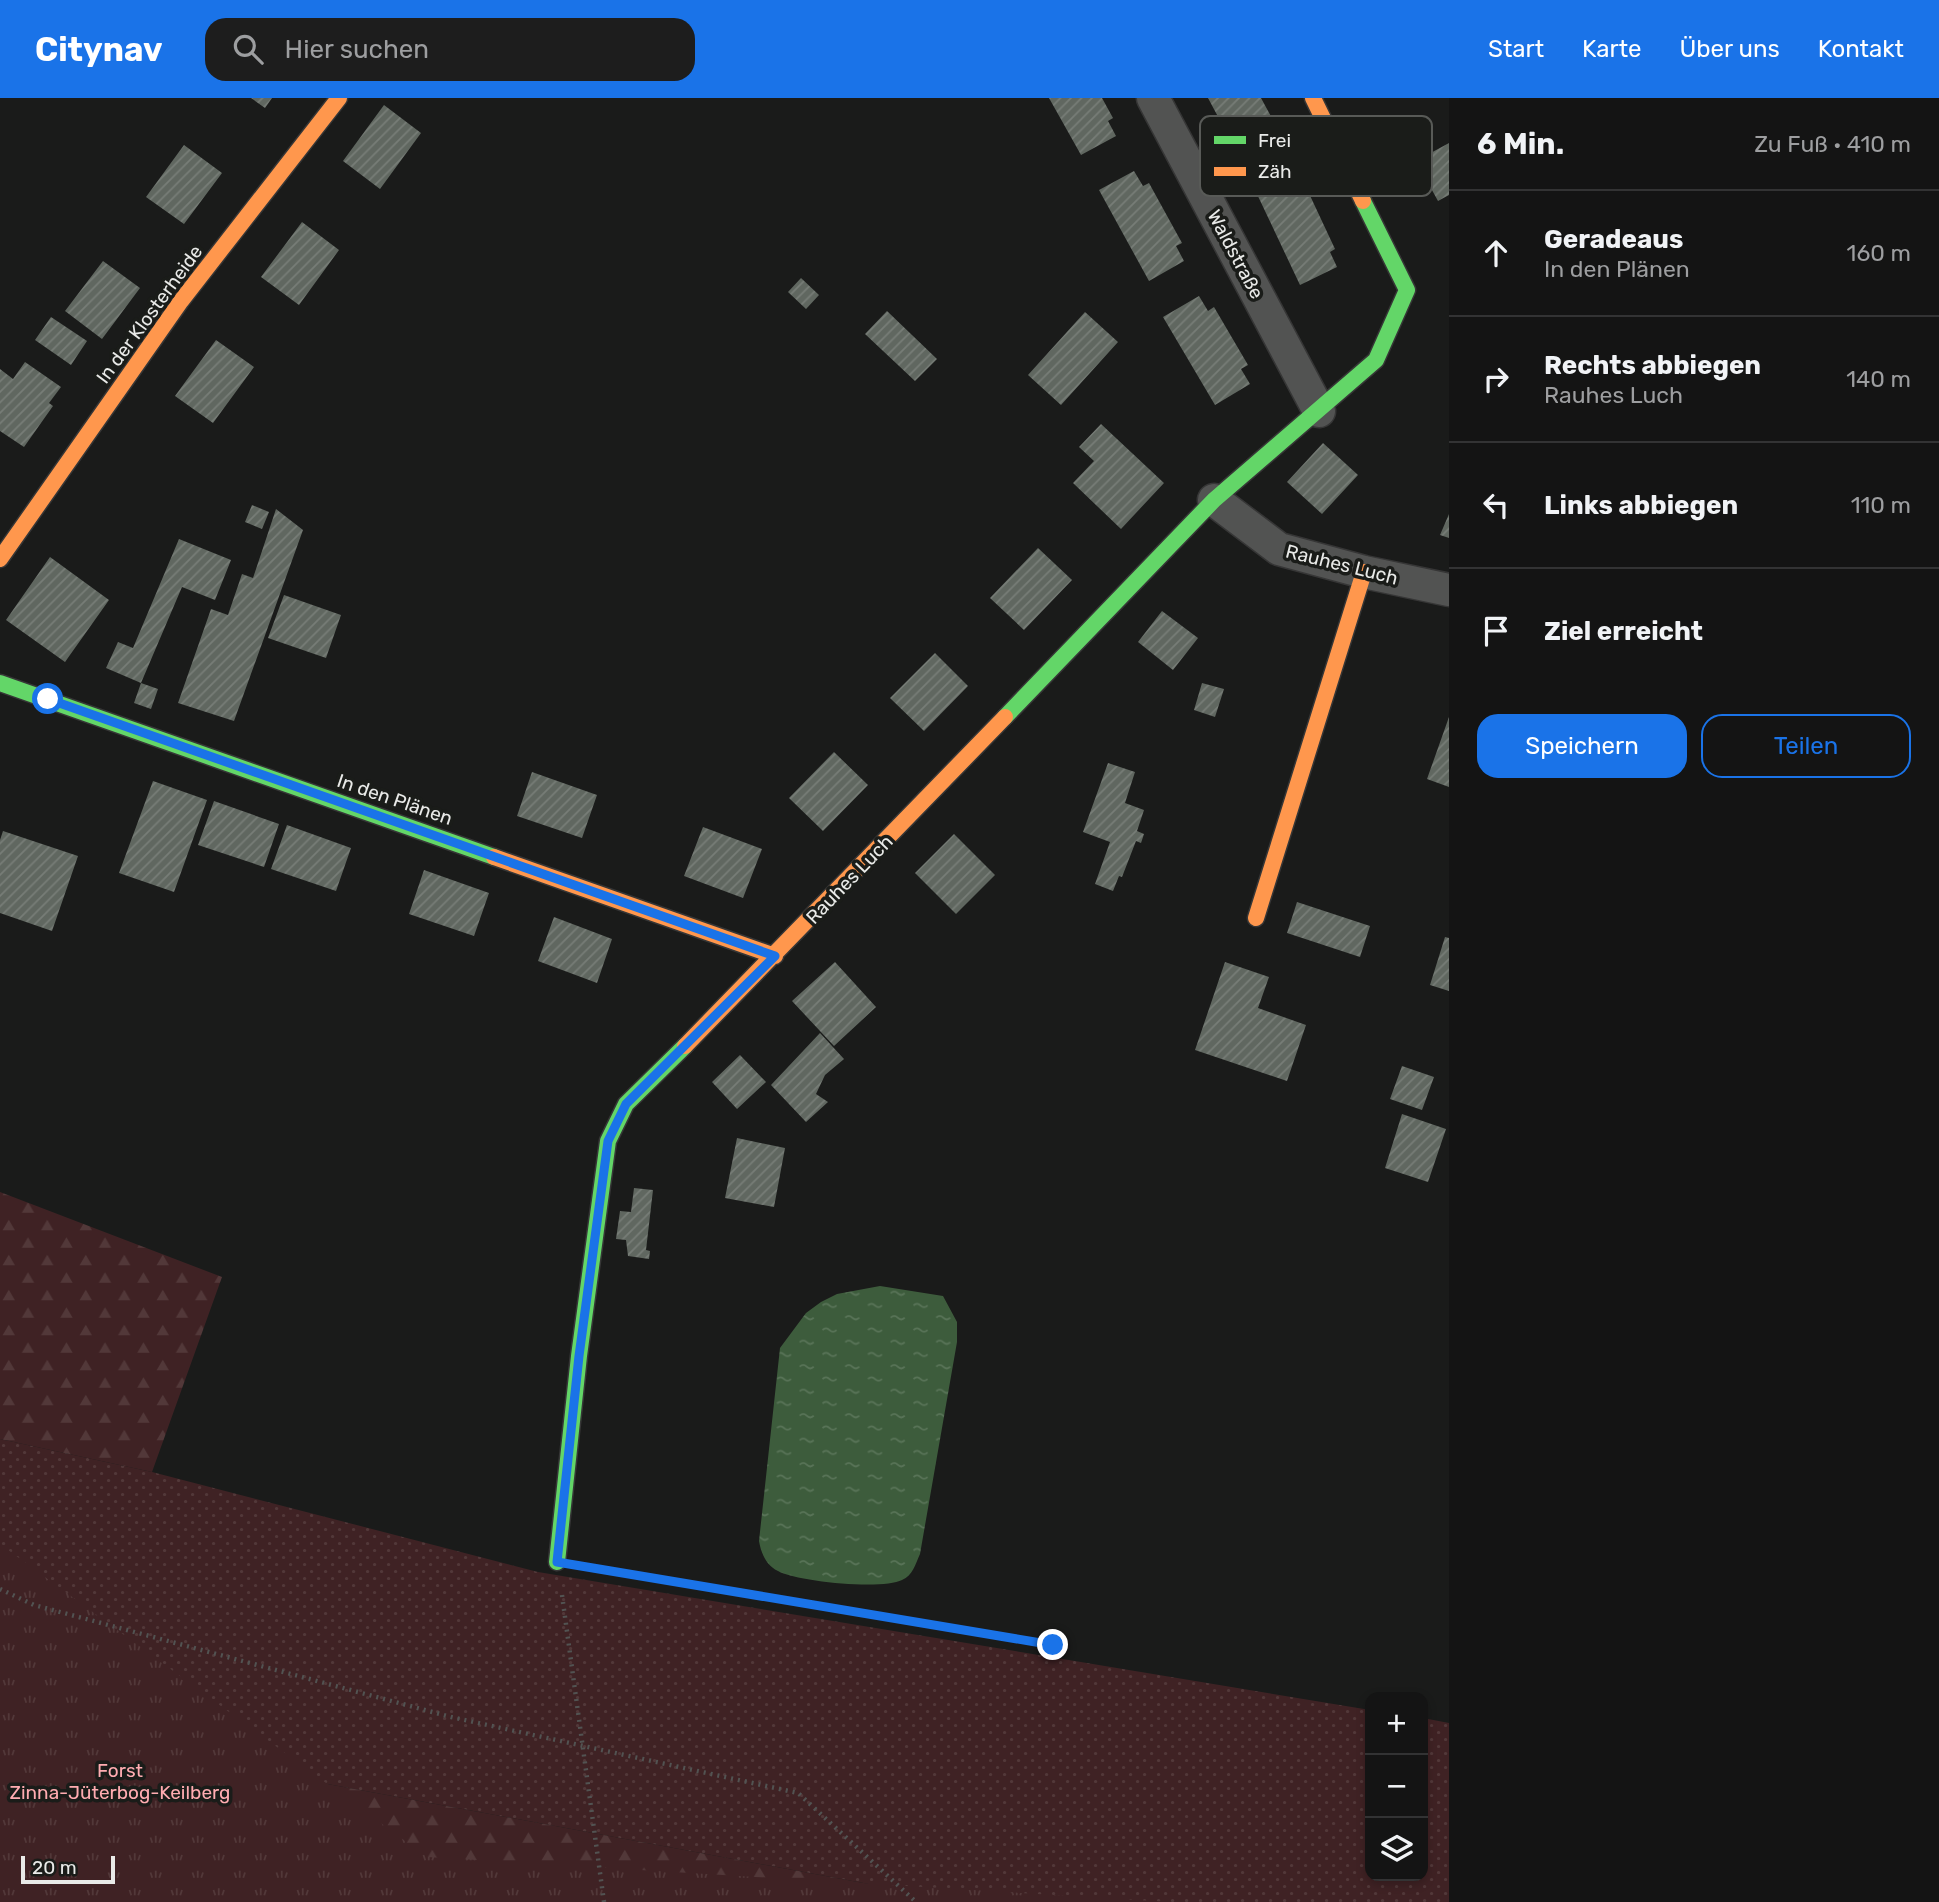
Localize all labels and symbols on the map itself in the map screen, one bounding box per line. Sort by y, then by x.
legend [1200,116,1432,196]
text: Frei [1258,129,1291,152]
text: Zäh [1258,160,1291,183]
street label: Waldstraße [1202,206,1269,303]
street label: In der Klosterheide [91,241,207,388]
street label: Rauhes Luch [1283,539,1400,590]
route start [32,683,63,714]
street label: In den Plänen [334,769,456,830]
street label: Rauhes Luch [801,830,898,929]
route end [1037,1629,1068,1660]
park label: Forst Zinna-Jüterbog-Keilberg [10,1759,230,1804]
scale bar [21,1853,116,1885]

